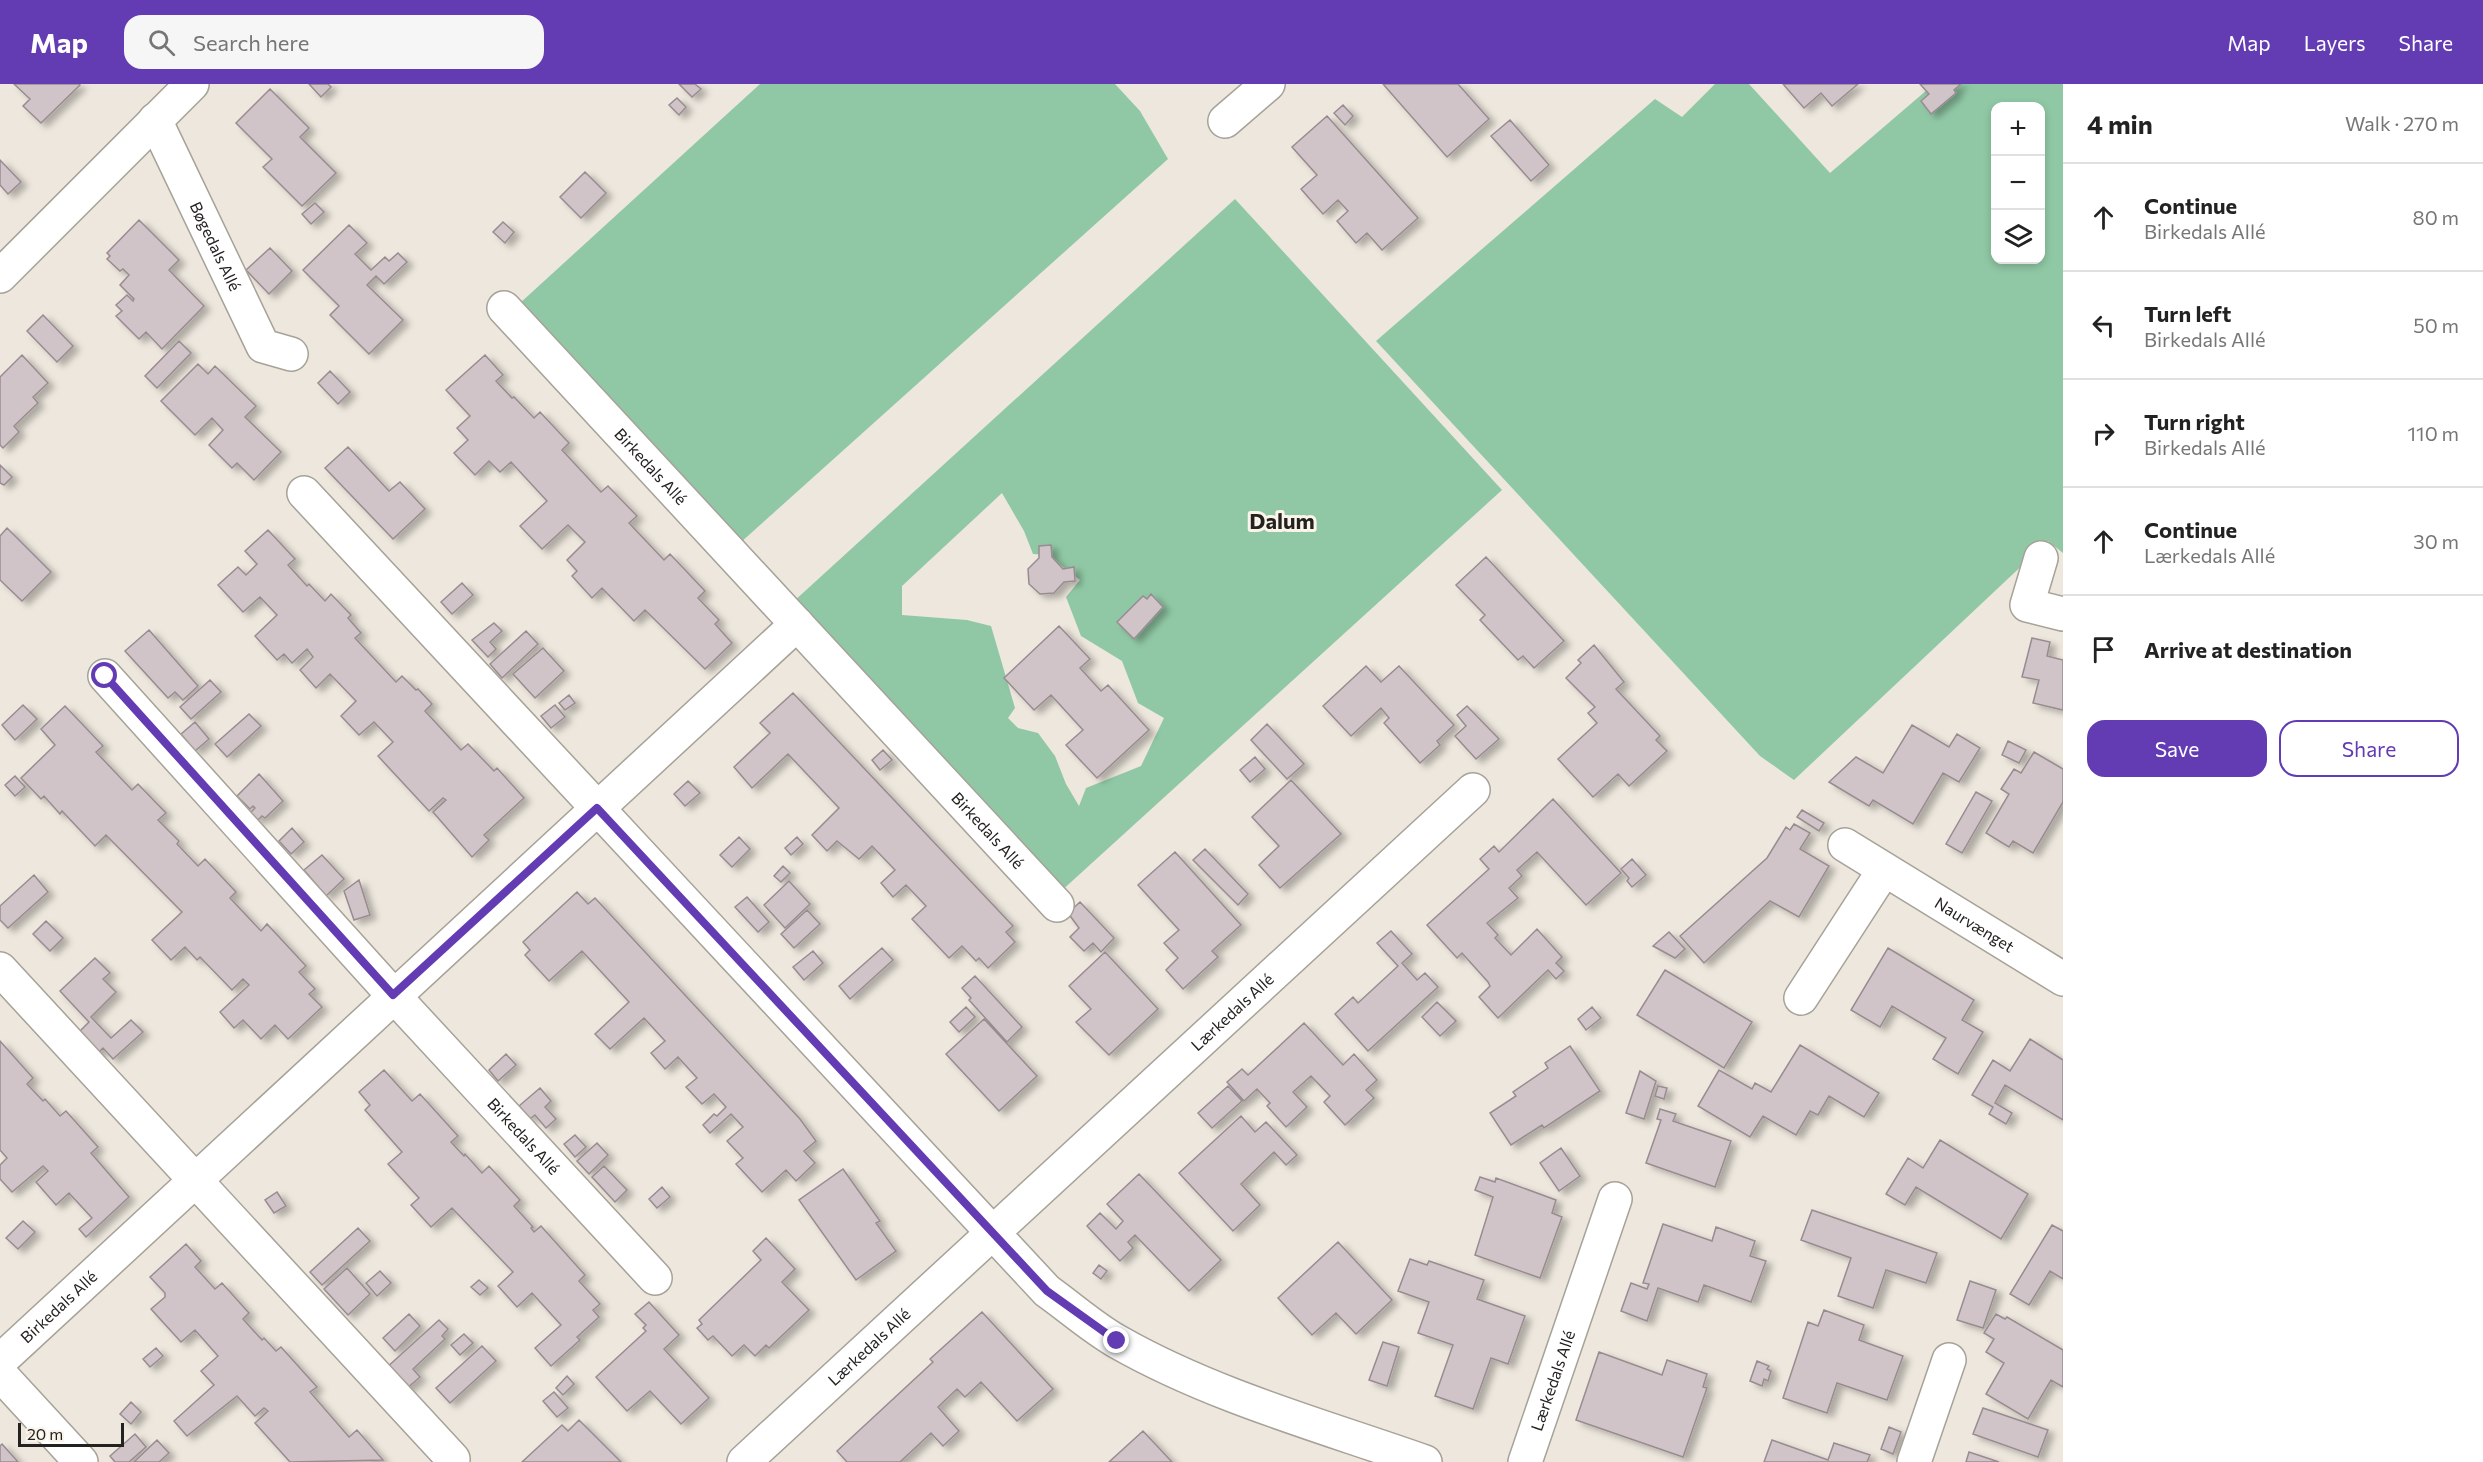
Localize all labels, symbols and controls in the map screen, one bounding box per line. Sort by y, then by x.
search box [124,15,544,69]
text: Map [30,25,88,59]
icon: search [145,26,178,59]
text: Search here [193,29,309,56]
text: Map [2227,30,2271,55]
text: Layers [2304,30,2366,55]
text: Share [2399,30,2453,55]
map controls [1991,102,2045,264]
button: + [1991,102,2045,156]
text: 4 min [2087,108,2153,139]
text: Walk · 270 m [2345,111,2459,135]
button: − [1991,156,2045,210]
text: Continue [2144,192,2237,219]
street label: Bøgedals Allé [186,198,245,294]
icon: ahead [2087,201,2120,234]
text: 80 m [2413,205,2459,229]
button: layers [1991,210,2045,264]
text: Birkedals Allé [2144,219,2266,243]
text: Turn left [2144,300,2231,327]
icon: left [2087,309,2120,342]
text: 50 m [2413,313,2459,337]
text: Birkedals Allé [2144,327,2266,351]
text: Turn right [2144,408,2245,435]
icon: right [2087,417,2120,450]
text: 110 m [2408,421,2459,445]
street label: Birkedals Allé [611,424,691,508]
text: Birkedals Allé [2144,435,2266,459]
district label: Dalum [1249,507,1315,534]
text: Continue [2144,516,2237,543]
icon: ahead [2087,525,2120,558]
text: 30 m [2413,529,2459,553]
text: Lærkedals Allé [2144,543,2275,567]
icon: arrive [2087,633,2120,666]
text: Arrive at destination [2144,636,2352,663]
route start [91,662,117,688]
button: Save [2087,720,2267,777]
button: Share [2279,720,2459,777]
street label: Birkedals Allé [948,788,1028,872]
street label: Naurvænget [1932,893,2018,956]
street label: Lærkedals Allé [1187,969,1277,1054]
street label: Birkedals Allé [484,1094,564,1178]
street label: Birkedals Allé [16,1266,101,1346]
street label: Lærkedals Allé [824,1304,914,1389]
route end [1103,1327,1129,1353]
street label: Lærkedals Allé [1526,1328,1578,1433]
scale bar [18,1420,124,1448]
text: 20 m [27,1424,63,1443]

